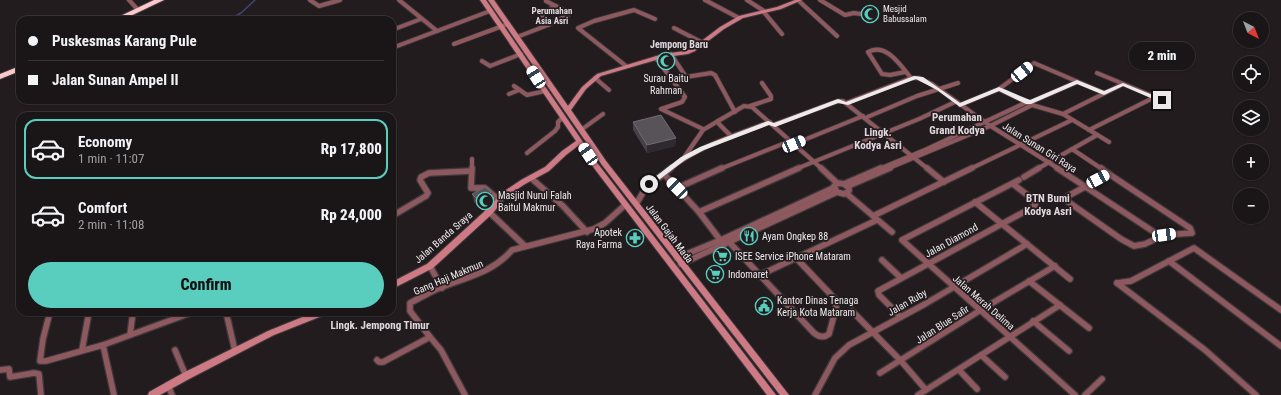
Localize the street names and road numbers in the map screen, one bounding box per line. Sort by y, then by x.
street label: Jalan Sunan Giri Raya [1001,120,1079,175]
street label: Jalan Gajah Mada [644,202,695,265]
street label: Jalan Banda Sraya [412,209,474,265]
street label: Jalan Diamond [923,221,980,260]
street label: Gang Haji Makmun [412,258,485,297]
street label: Jalan Merah Delima [951,273,1017,332]
street label: Jalan Ruby [886,287,929,318]
street label: Jalan Blue Safir [914,303,971,346]

